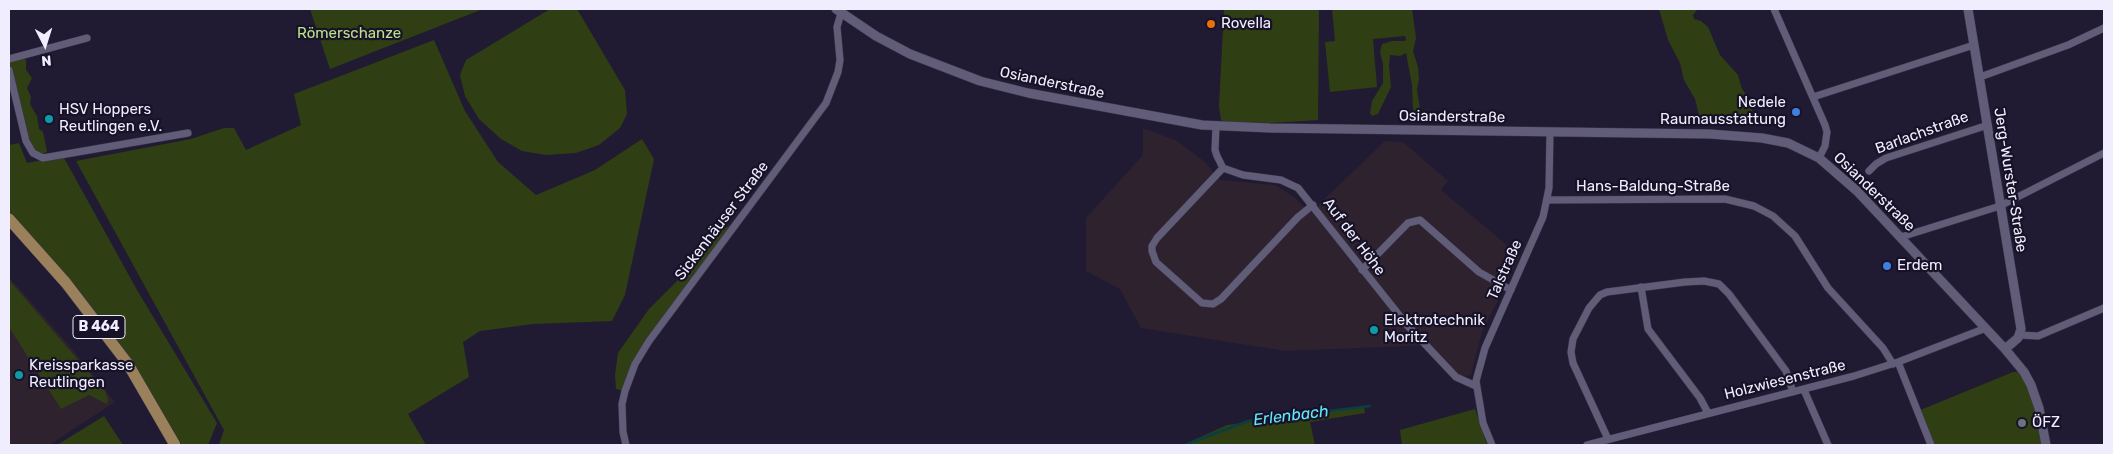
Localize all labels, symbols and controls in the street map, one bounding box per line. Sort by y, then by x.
place label: Rovella [1221,15,1271,33]
marker: Rovella [1205,18,1217,30]
north arrow [20,20,70,70]
park label: Römerschanze [297,25,401,43]
text: N [41,52,52,69]
street label: Osianderstraße [998,63,1106,103]
place label: Nedele Raumausstattung [1660,94,1786,129]
place label: HSV Hoppers Reutlingen e.V. [59,101,162,136]
marker: Nedele Raumausstattung [1790,106,1802,118]
street label: Jerg-Wurster-Straße [1990,106,2030,254]
street label: Osianderstraße [1399,107,1505,127]
street label: Barlachstraße [1873,108,1971,158]
marker: HSV Hoppers Reutlingen e.V. [43,113,55,125]
street label: Osianderstraße [1829,149,1919,235]
street label: Sickenhäuser Straße [671,158,773,284]
street label: Hans-Baldung-Straße [1576,178,1730,196]
street label: Auf der Höhe [1319,195,1389,279]
street label: Talstraße [1484,237,1526,303]
place label: Erdem [1897,257,1942,275]
marker: Erdem [1881,260,1893,272]
place label: Elektrotechnik Moritz [1384,312,1485,347]
road number: B 464 [73,316,125,338]
marker: Elektrotechnik Moritz [1368,324,1380,336]
street label: Holzwiesenstraße [1722,356,1848,404]
place label: Kreissparkasse Reutlingen [29,357,133,392]
marker: Kreissparkasse Reutlingen [13,369,25,381]
water label: Erlenbach [1252,402,1330,430]
place label: ÖFZ [2032,414,2060,432]
marker: ÖFZ [2016,417,2028,429]

